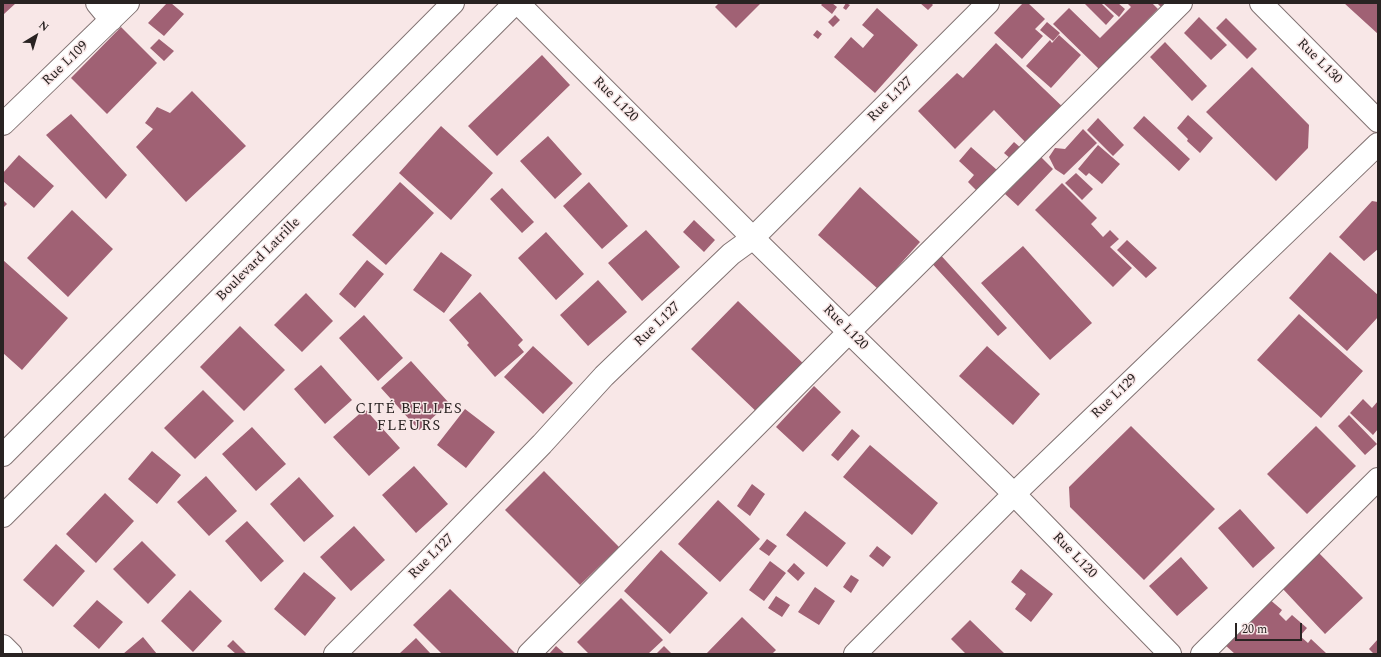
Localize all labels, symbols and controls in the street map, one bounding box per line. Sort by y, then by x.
north arrow [16,16,56,56]
text: N [35,17,52,36]
street label: Rue L130 [1293,36,1345,88]
street label: Rue L109 [40,38,92,90]
street label: Rue L120 [589,74,641,126]
street label: Rue L127 [865,74,917,126]
street label: Boulevard Latrille [214,215,304,305]
street label: Rue L127 [632,299,684,351]
street label: Rue L120 [819,302,871,354]
street label: Rue L129 [1089,371,1141,423]
district label: CITÉ BELLES FLEURS [355,401,463,436]
street label: Rue L120 [1048,530,1100,582]
street label: Rue L127 [406,531,458,583]
scale bar [1237,615,1304,641]
text: 20 m [1242,620,1267,639]

